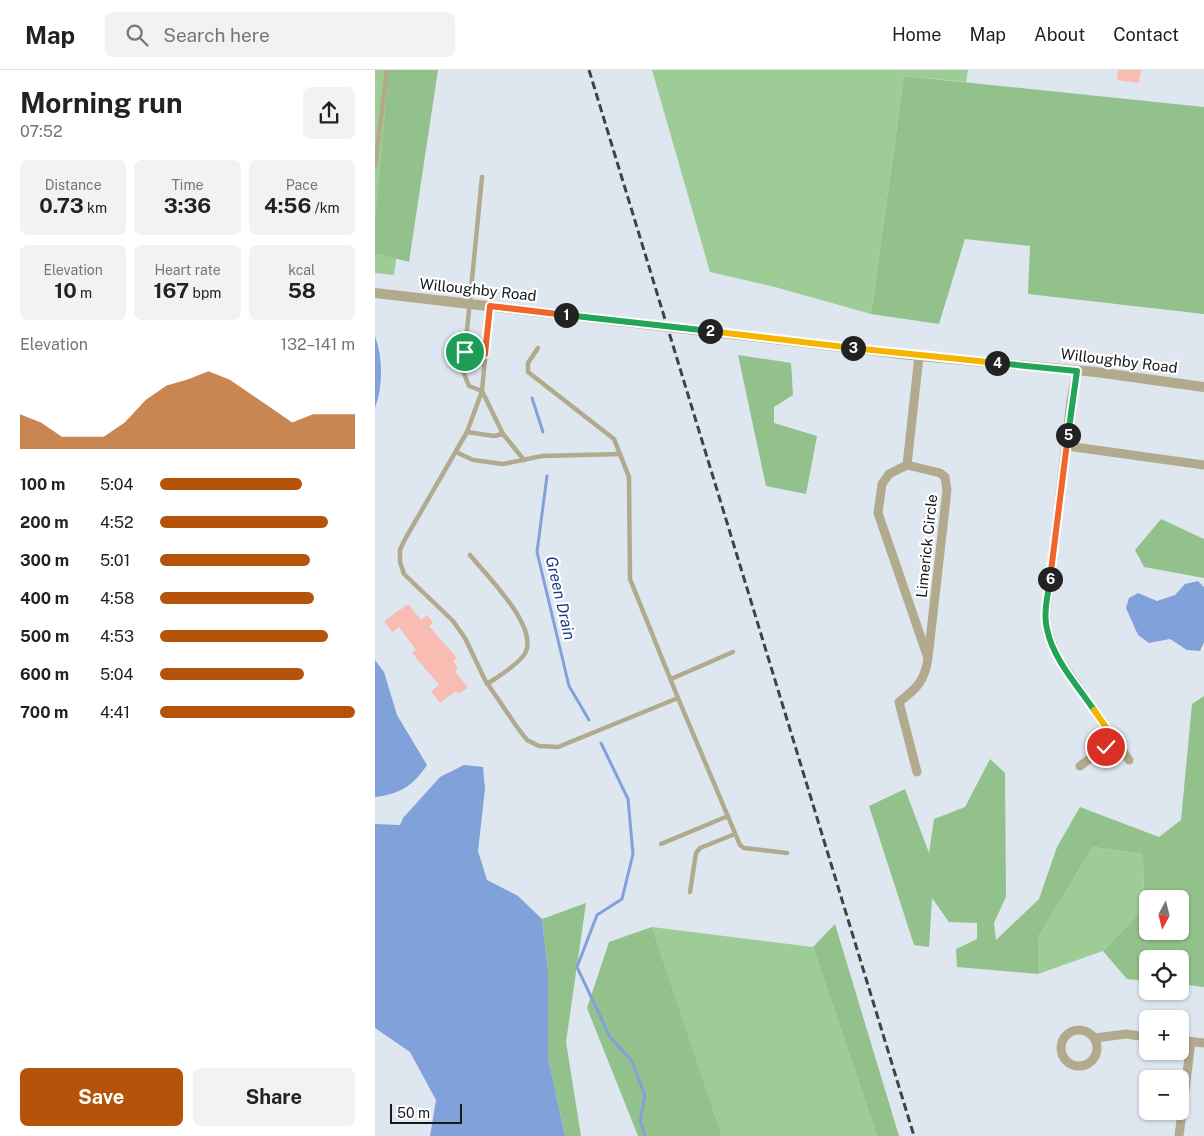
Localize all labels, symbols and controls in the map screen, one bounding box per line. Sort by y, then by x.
search box [105,12,455,57]
text: Map [25,21,75,49]
icon: search [123,21,151,49]
text: Search here [163,24,270,46]
text: Home [892,24,942,45]
text: Map [970,24,1006,45]
text: About [1034,24,1085,45]
text: Contact [1113,24,1179,45]
text: Morning run [20,86,183,119]
button: share [303,87,355,139]
text: 07:52 [20,122,63,141]
text: Distance [45,177,102,193]
text: Time [172,177,203,193]
text: Pace [286,177,318,193]
text: 0.73 [39,193,84,218]
text: 3:36 [164,193,211,218]
text: 4:56 [264,193,311,218]
text: km [84,200,107,216]
text: /km [311,200,340,216]
text: Elevation [43,262,103,278]
text: Heart rate [154,262,221,278]
text: kcal [288,262,315,278]
street label: Willoughby Road [419,275,537,304]
text: 10 [54,278,77,303]
text: 167 [154,278,189,303]
text: 58 [288,278,316,303]
text: m [77,285,92,301]
text: bpm [189,285,221,301]
pin: 1 [553,302,579,328]
text: 1 [564,307,570,323]
pin: 2 [697,318,723,344]
text: 2 [706,323,715,339]
pin [444,331,486,373]
text: Elevation [20,335,88,354]
text: 132–141 m [280,335,355,354]
pin: 3 [841,336,865,360]
icon: arrive [451,338,479,366]
text: 3 [849,340,858,356]
street label: Willoughby Road [1060,345,1179,376]
pin: 4 [985,350,1009,376]
text: 4 [993,355,1002,371]
pin: 5 [1055,422,1081,448]
text: 5 [1064,427,1073,443]
text: 100 m [20,475,65,494]
text: 5:04 [100,475,134,494]
street label: Limerick Circle [913,493,940,599]
text: 200 m [20,513,69,532]
text: 4:52 [100,513,133,532]
text: 300 m [20,551,69,570]
text: 5:01 [100,551,130,570]
water label: Green Drain [542,554,579,642]
pin: 6 [1037,566,1063,592]
text: 6 [1046,571,1055,587]
text: 400 m [20,589,69,608]
text: 4:58 [100,589,134,608]
text: 500 m [20,627,69,646]
text: 4:53 [100,627,134,646]
text: 600 m [20,665,69,684]
text: 5:04 [100,665,134,684]
text: 700 m [20,703,68,722]
text: 4:41 [100,703,130,722]
pin [1085,726,1127,768]
icon: check [1092,733,1120,761]
north arrow [1139,890,1189,940]
map controls [1139,890,1189,1120]
button: locate [1139,950,1189,1000]
button: + [1139,1010,1189,1060]
button: Save [20,1068,183,1126]
button: Share [193,1068,355,1126]
button: − [1139,1070,1189,1120]
scale bar [390,1101,463,1124]
text: 50 m [397,1105,430,1121]

